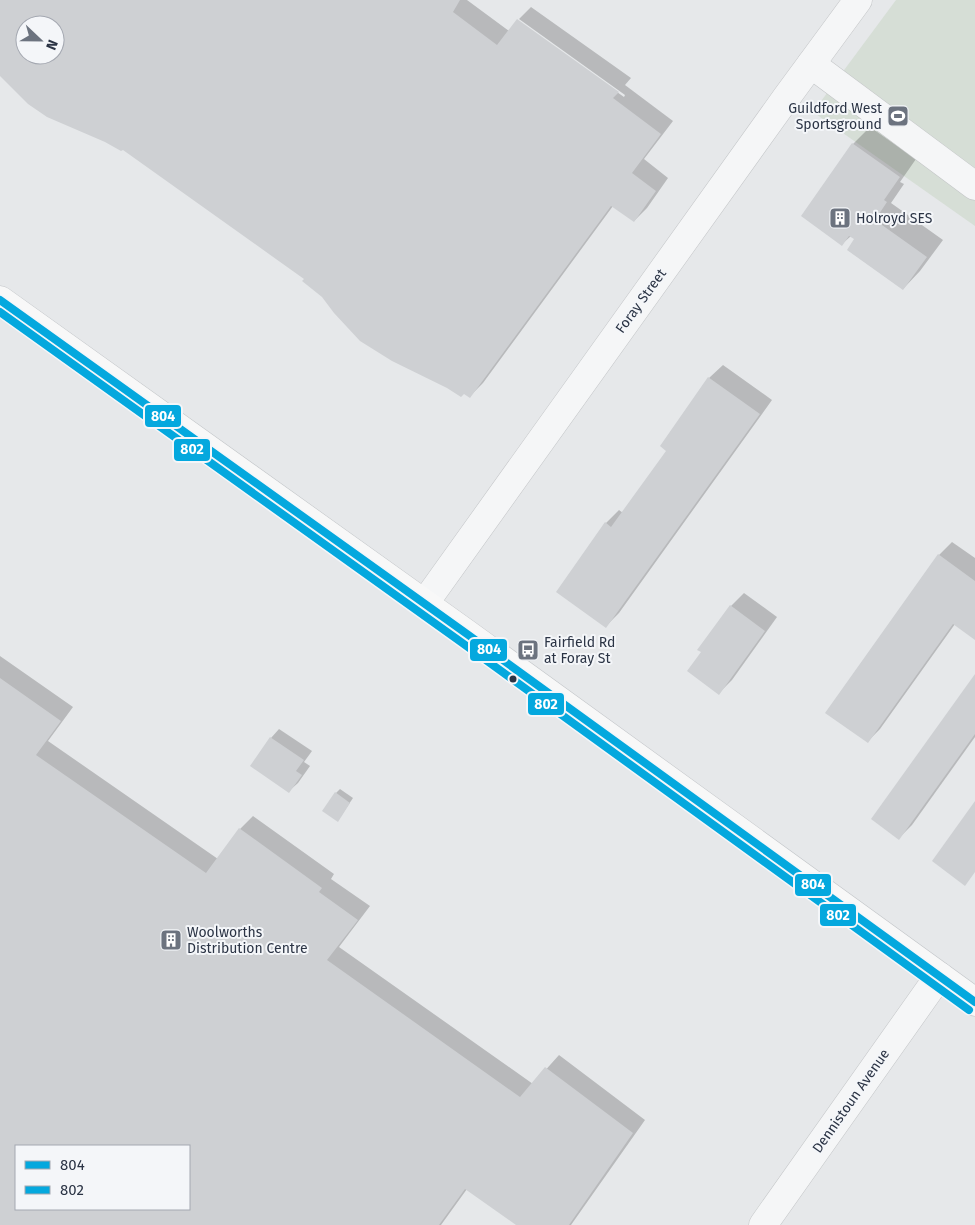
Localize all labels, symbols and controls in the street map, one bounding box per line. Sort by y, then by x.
north arrow [15,15,65,65]
text: N [42,37,61,52]
place label: Guildford West Sportsground [788,100,883,133]
sports icon: Guildford West Sportsground [886,104,910,128]
building icon: Holroyd SES [828,206,852,230]
place label: Holroyd SES [856,210,933,227]
street label: Foray Street [612,265,671,337]
line badge: 804 [144,404,182,428]
text: 804 [151,408,175,425]
line badge: 802 [173,438,211,462]
text: 802 [180,441,204,458]
place label: Fairfield Rd at Foray St [544,634,615,667]
line badge: 804 [469,638,508,662]
bus stop icon: Fairfield Rd at Foray St [516,638,540,662]
text: 804 [477,641,501,658]
unlabelled marker [508,674,518,684]
line badge: 802 [527,692,565,716]
text: 802 [534,696,558,713]
line badge: 804 [794,873,832,897]
text: 804 [801,876,825,893]
line badge: 802 [819,903,857,927]
text: 802 [826,907,850,924]
place label: Woolworths Distribution Centre [187,924,308,957]
building icon: Woolworths Distribution Centre [159,928,183,952]
street label: Dennistoun Avenue [809,1046,893,1156]
legend [15,1145,190,1210]
text: 804 [60,1156,85,1174]
text: 802 [60,1181,84,1199]

